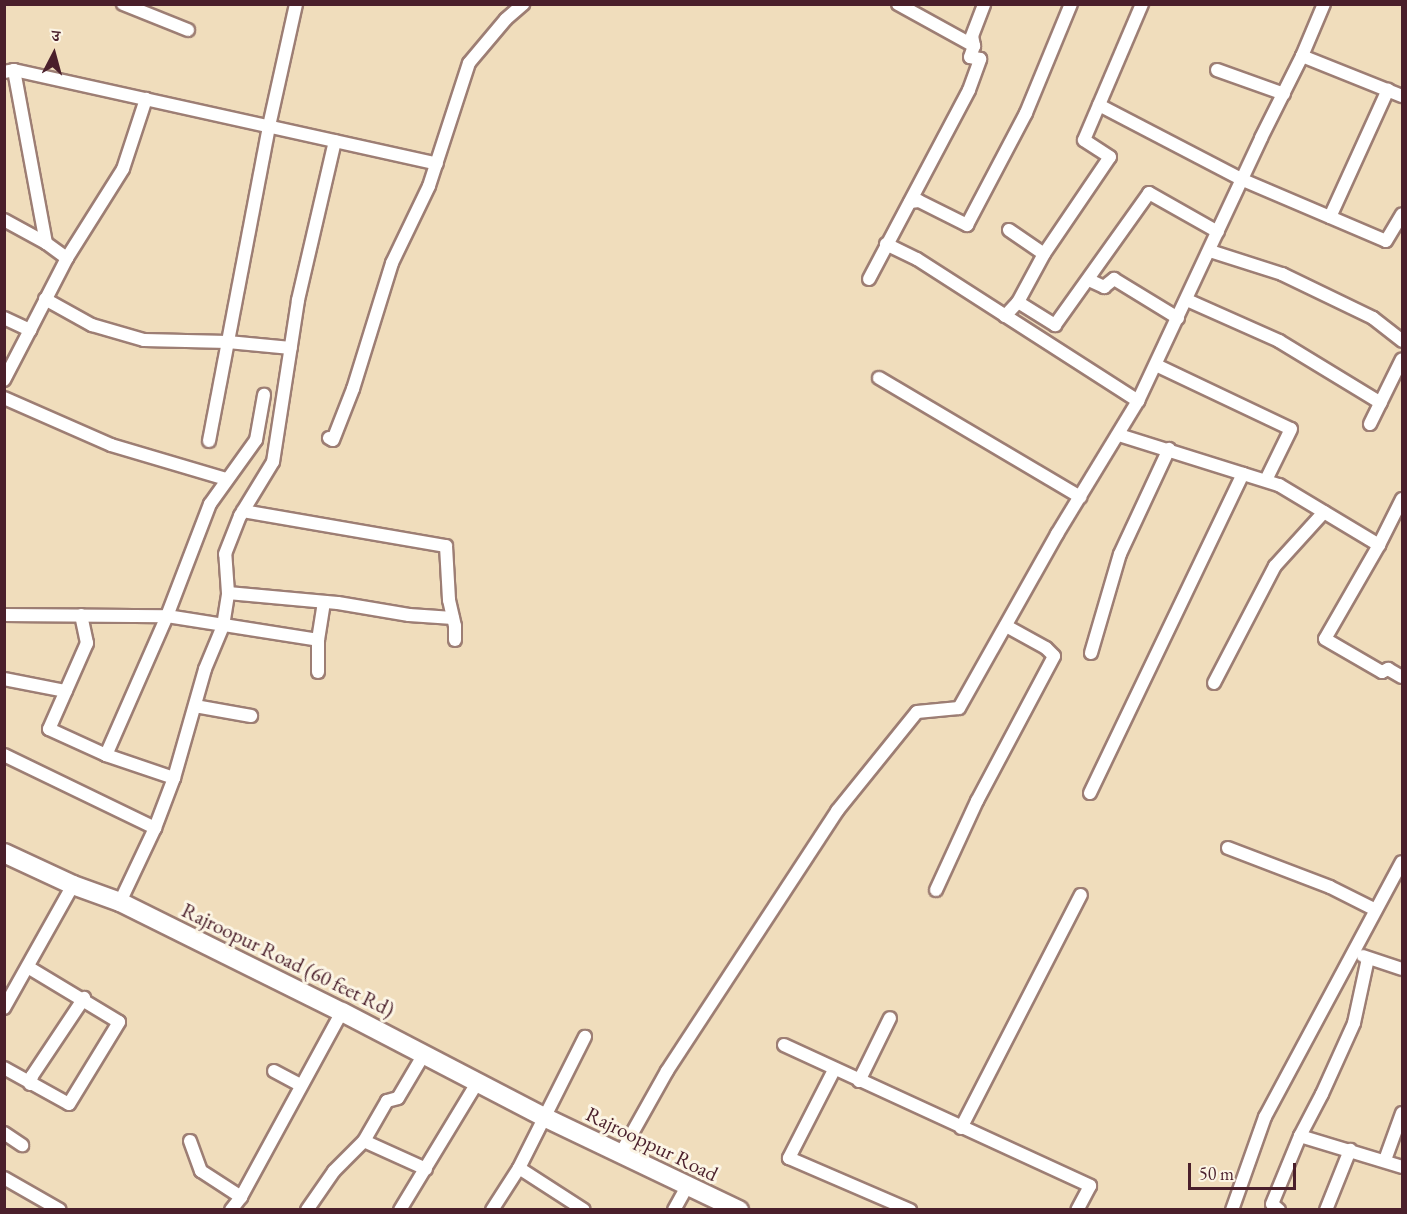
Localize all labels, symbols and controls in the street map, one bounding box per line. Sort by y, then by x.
north arrow [24,24,84,84]
text: उ [51,25,61,46]
street label: Rajroopur Road (60 feet Rd) [178,898,398,1022]
street label: Rajrooppur Road [582,1101,722,1187]
scale bar [1191,1151,1299,1189]
text: 50 m [1199,1162,1234,1185]

